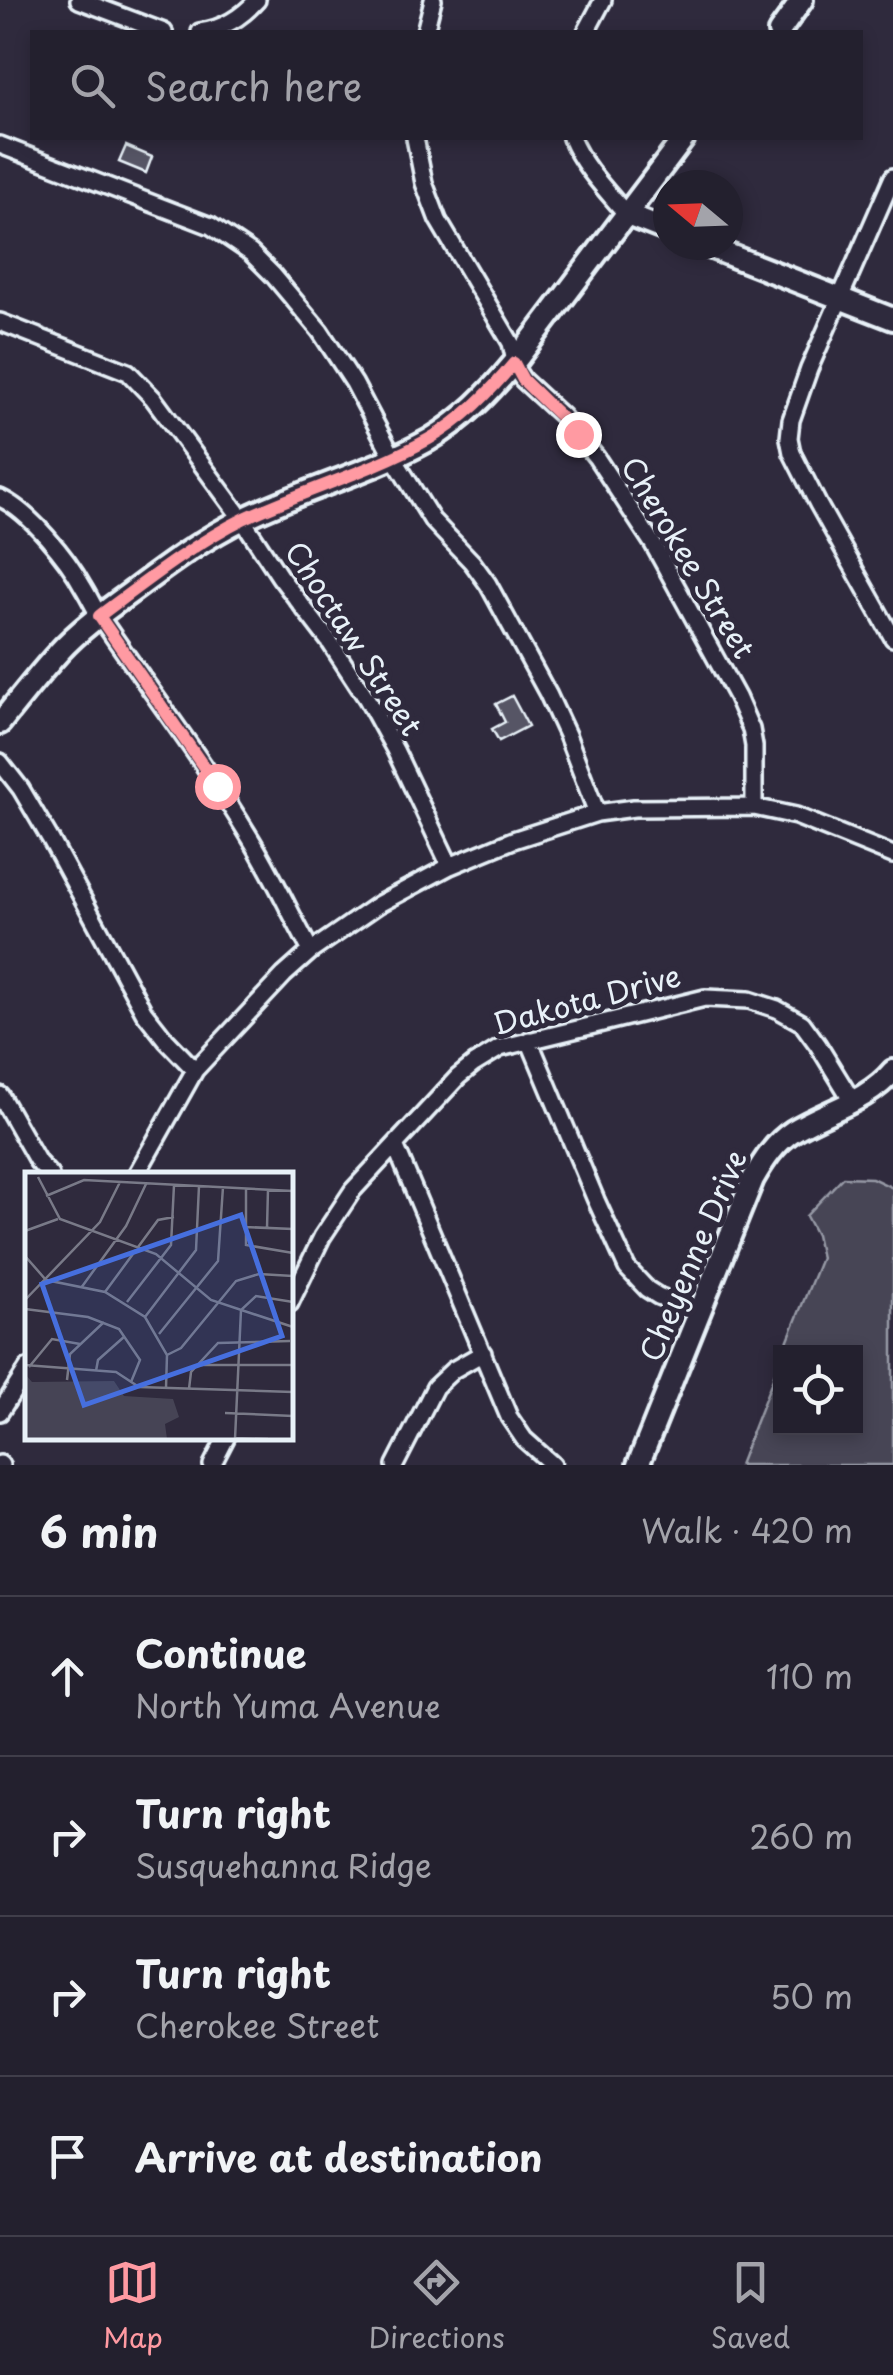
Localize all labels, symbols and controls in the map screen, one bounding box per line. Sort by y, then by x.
search box [30,30,863,140]
text: Search here [145,57,362,114]
icon: search [65,58,120,113]
north arrow [653,170,743,260]
route end [556,412,602,458]
street label: Cherokee Street [611,447,767,667]
street label: Choctaw Street [275,531,435,744]
route start [195,764,241,810]
street label: Dakota Drive [487,952,685,1045]
street label: Cheyenne Drive [627,1142,757,1368]
inset map [25,1172,292,1440]
map controls [773,1345,863,1435]
button: locate [773,1345,863,1435]
text: 6 min [40,1499,159,1562]
text: Walk · 420 m [641,1506,853,1554]
text: Continue [135,1624,306,1681]
icon: ahead [40,1649,95,1704]
text: 110 m [766,1652,853,1700]
text: North Yuma Avenue [135,1681,441,1729]
text: Turn right [135,1784,331,1841]
icon: right [40,1809,95,1864]
text: 260 m [749,1812,853,1860]
text: Susquehanna Ridge [135,1841,432,1889]
text: Turn right [135,1944,331,2001]
icon: right [40,1969,95,2024]
text: 50 m [770,1972,853,2020]
text: Cherokee Street [135,2001,379,2049]
text: Arrive at destination [135,2128,543,2185]
icon: arrive [40,2129,95,2184]
tab: Map [103,2255,163,2358]
tab: Directions [369,2255,505,2358]
tab: Saved [711,2255,790,2358]

